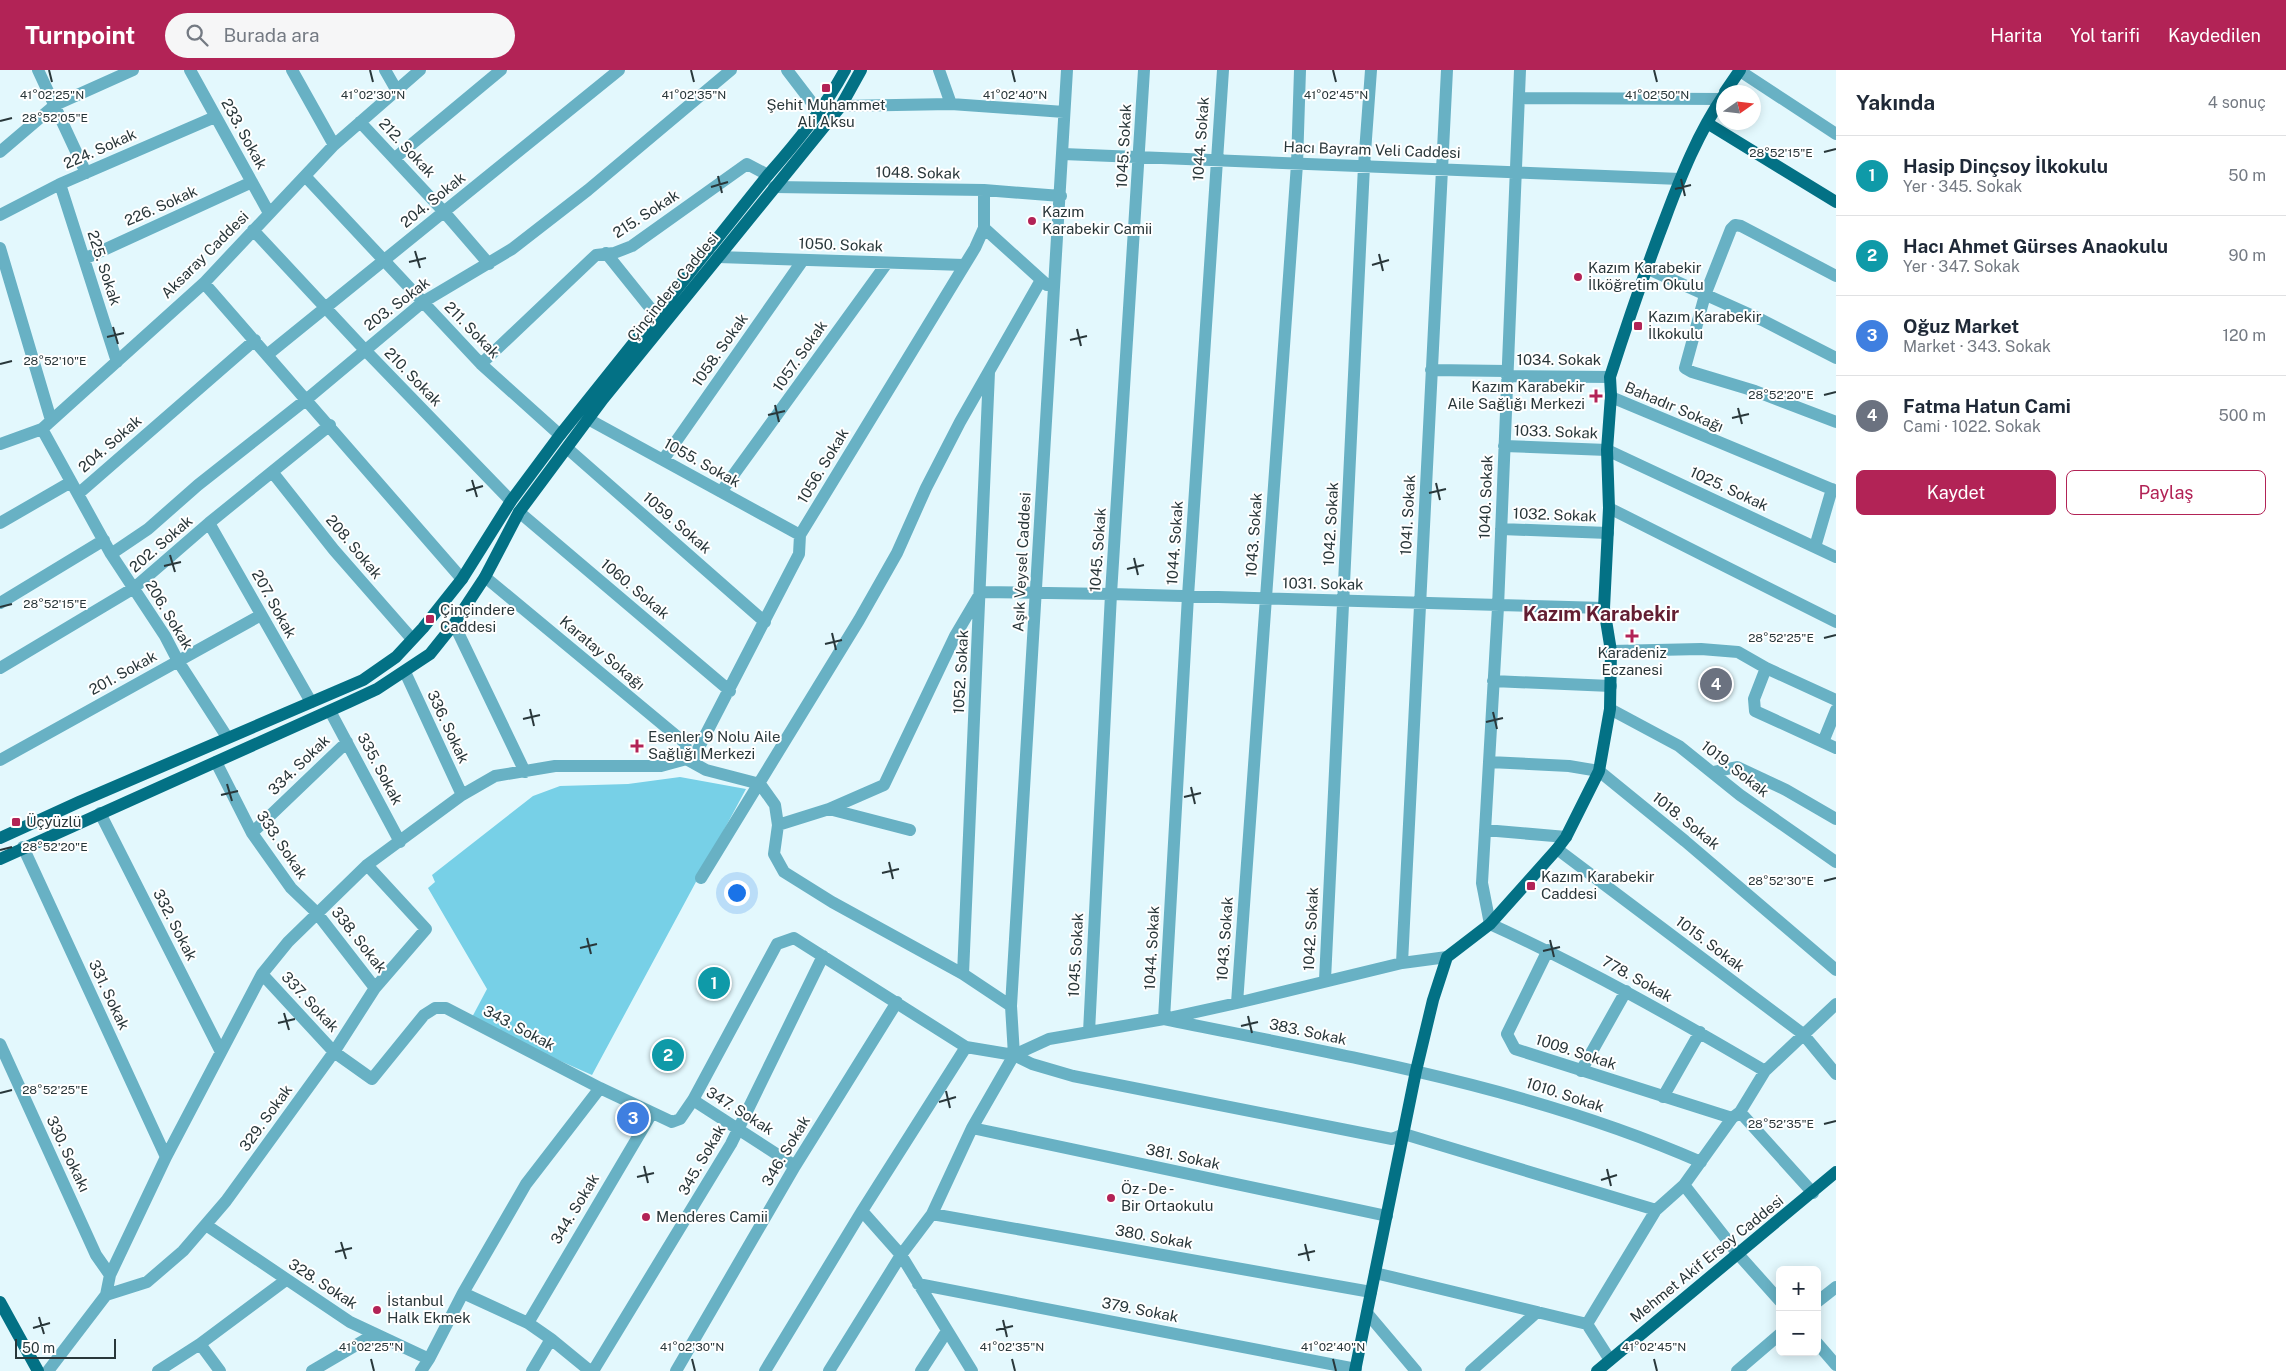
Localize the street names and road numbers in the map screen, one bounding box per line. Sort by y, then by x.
street label: 233. Sokak [218,95,271,172]
street label: 1044. Sokak [1189,96,1212,182]
street label: 1045. Sokak [1113,103,1134,189]
street label: 212. Sokak [376,115,439,181]
street label: 224. Sokak [61,125,139,172]
street label: Hacı Bayram Veli Caddesi [1283,138,1461,161]
street label: 1048. Sokak [875,163,961,182]
street label: 204. Sokak [397,168,468,231]
street label: 226. Sokak [122,182,200,229]
street label: 215. Sokak [610,186,682,241]
street label: Aksaray Caddesi [158,208,252,302]
street label: 225. Sokak [84,228,125,308]
street label: Çinçindere Caddesi [624,229,722,344]
street label: 1050. Sokak [799,235,884,254]
street label: 203. Sokak [360,273,433,334]
street label: 211. Sokak [441,298,503,361]
street label: 1058. Sokak [688,310,751,389]
street label: 1057. Sokak [769,317,830,394]
street label: 210. Sokak [381,344,445,409]
street label: 1034. Sokak [1517,351,1601,368]
street label: Bahadır Sokağı [1622,378,1726,435]
street label: 204. Sokak [75,412,145,476]
street label: 1033. Sokak [1514,422,1598,441]
street label: 1056. Sokak [793,425,852,506]
street label: 1055. Sokak [661,435,743,491]
street label: 1040. Sokak [1476,455,1495,539]
street label: 1025. Sokak [1687,463,1771,514]
street label: 1041. Sokak [1397,474,1418,556]
street label: 1042. Sokak [1320,482,1341,566]
street label: 1059. Sokak [640,488,715,557]
street label: Aşık Veysel Caddesi [1009,492,1034,632]
street label: 1043. Sokak [1242,492,1265,578]
street label: 1044. Sokak [1163,500,1186,586]
street label: 1032. Sokak [1513,505,1597,524]
street label: 1045. Sokak [1086,507,1109,593]
street label: 208. Sokak [323,511,386,582]
street label: 202. Sokak [126,512,195,575]
street label: 1060. Sokak [598,555,673,622]
street label: 207. Sokak [249,567,300,641]
street label: 1031. Sokak [1282,574,1364,593]
street label: 206. Sokak [142,577,197,652]
street label: Karatay Sokağı [556,612,648,693]
street label: 1052. Sokak [950,629,971,714]
street label: 201. Sokak [86,647,160,698]
street label: 336. Sokak [424,688,473,766]
street label: 335. Sokak [354,730,406,808]
street label: 334. Sokak [264,731,333,798]
street label: 1019. Sokak [1698,737,1773,800]
street label: 1018. Sokak [1649,788,1723,853]
street label: 333. Sokak [253,807,311,882]
street label: 332. Sokak [150,886,201,963]
street label: 1042. Sokak [1300,887,1321,971]
street label: 1043. Sokak [1213,896,1236,982]
street label: 338. Sokak [328,903,390,976]
street label: 1044. Sokak [1141,905,1162,991]
street label: 1045. Sokak [1065,912,1086,998]
street label: 1015. Sokak [1673,912,1748,975]
street label: 778. Sokak [1599,952,1675,1005]
street label: 331. Sokak [86,957,133,1033]
street label: 337. Sokak [278,968,343,1035]
street label: 343. Sokak [480,1002,558,1054]
street label: 383. Sokak [1268,1015,1348,1048]
street label: 1009. Sokak [1534,1030,1619,1073]
street label: 1010. Sokak [1524,1074,1606,1115]
street label: 329. Sokak [236,1081,295,1154]
street label: 347. Sokak [703,1083,777,1138]
street label: 330. Sokakı [43,1113,93,1194]
street label: 346. Sokak [758,1113,813,1189]
street label: 345. Sokak [675,1121,729,1198]
street label: 381. Sokak [1144,1140,1222,1173]
street label: 344. Sokak [547,1171,602,1247]
street label: Mehmet Akif Ersoy Caddesi [1627,1192,1787,1326]
street label: 380. Sokak [1114,1221,1194,1252]
street label: 328. Sokak [286,1255,361,1312]
street label: 379. Sokak [1100,1294,1180,1325]

